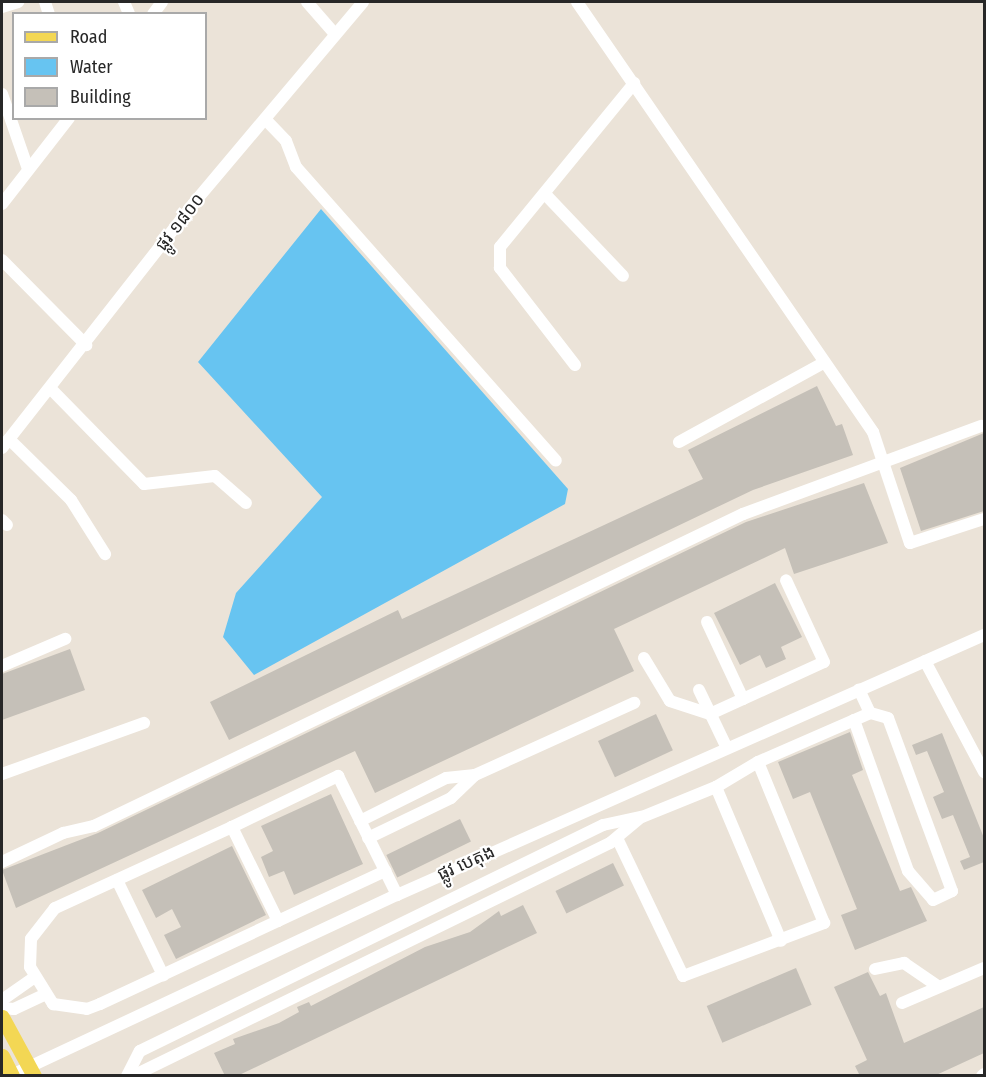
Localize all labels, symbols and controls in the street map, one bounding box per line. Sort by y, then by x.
legend [12,12,207,120]
text: Road [70,26,107,48]
text: Water [70,56,113,78]
text: Building [70,86,131,108]
street label: ផ្លូវ ១៨០០ [151,189,209,255]
street label: ផ្លូវ បេតុង [434,841,498,885]

